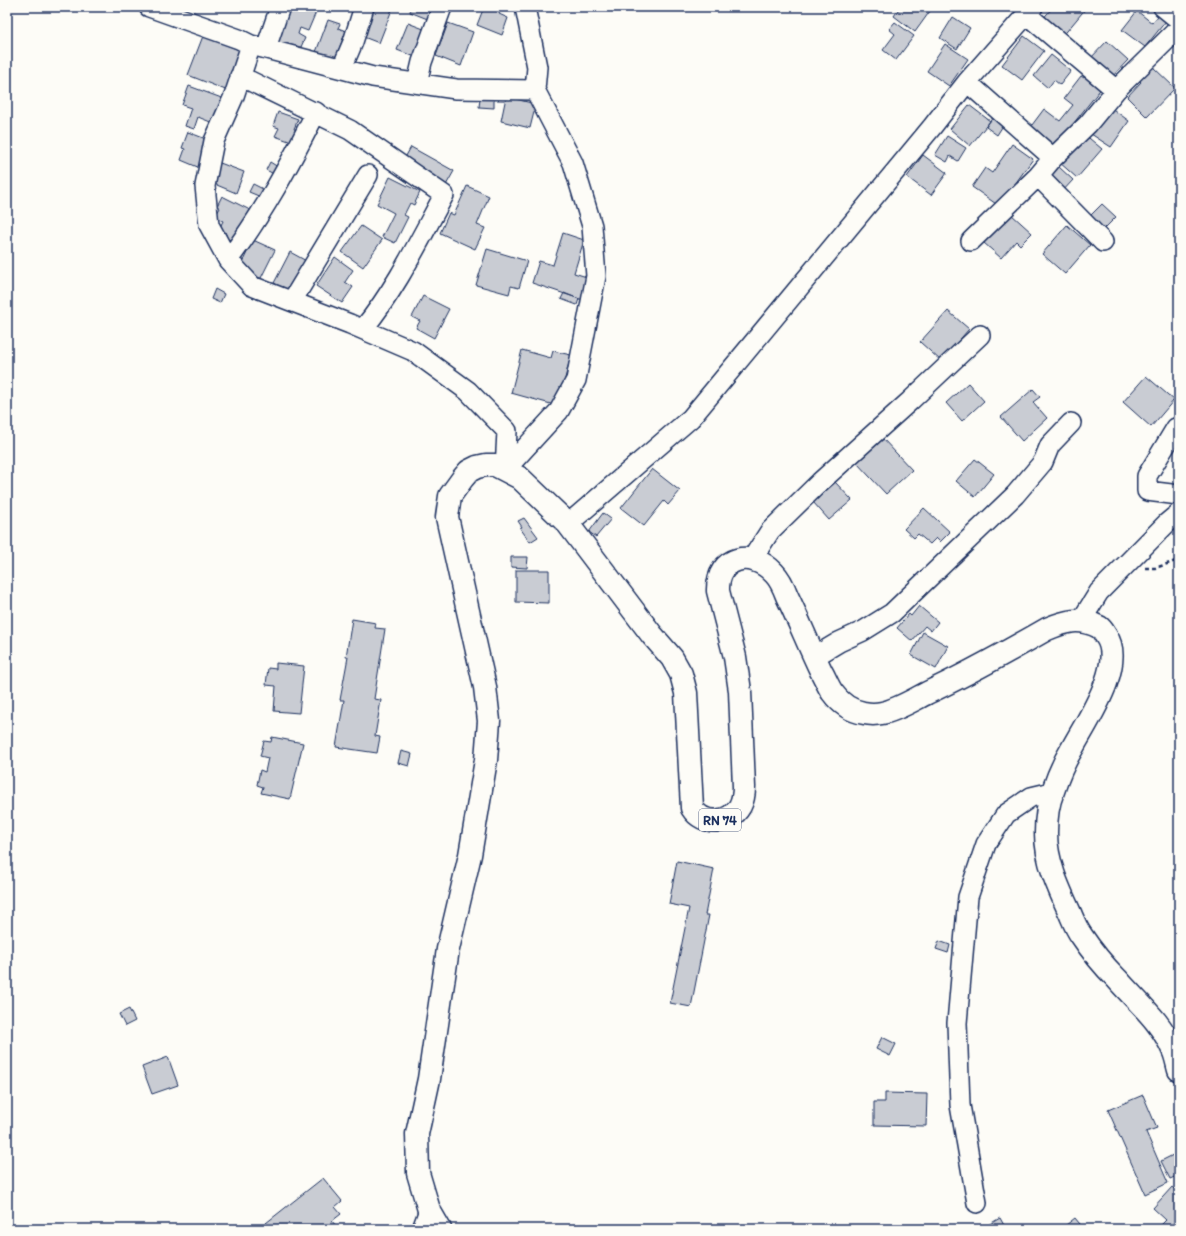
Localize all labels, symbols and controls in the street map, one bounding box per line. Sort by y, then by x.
road number: RN 74 [699,809,741,831]

